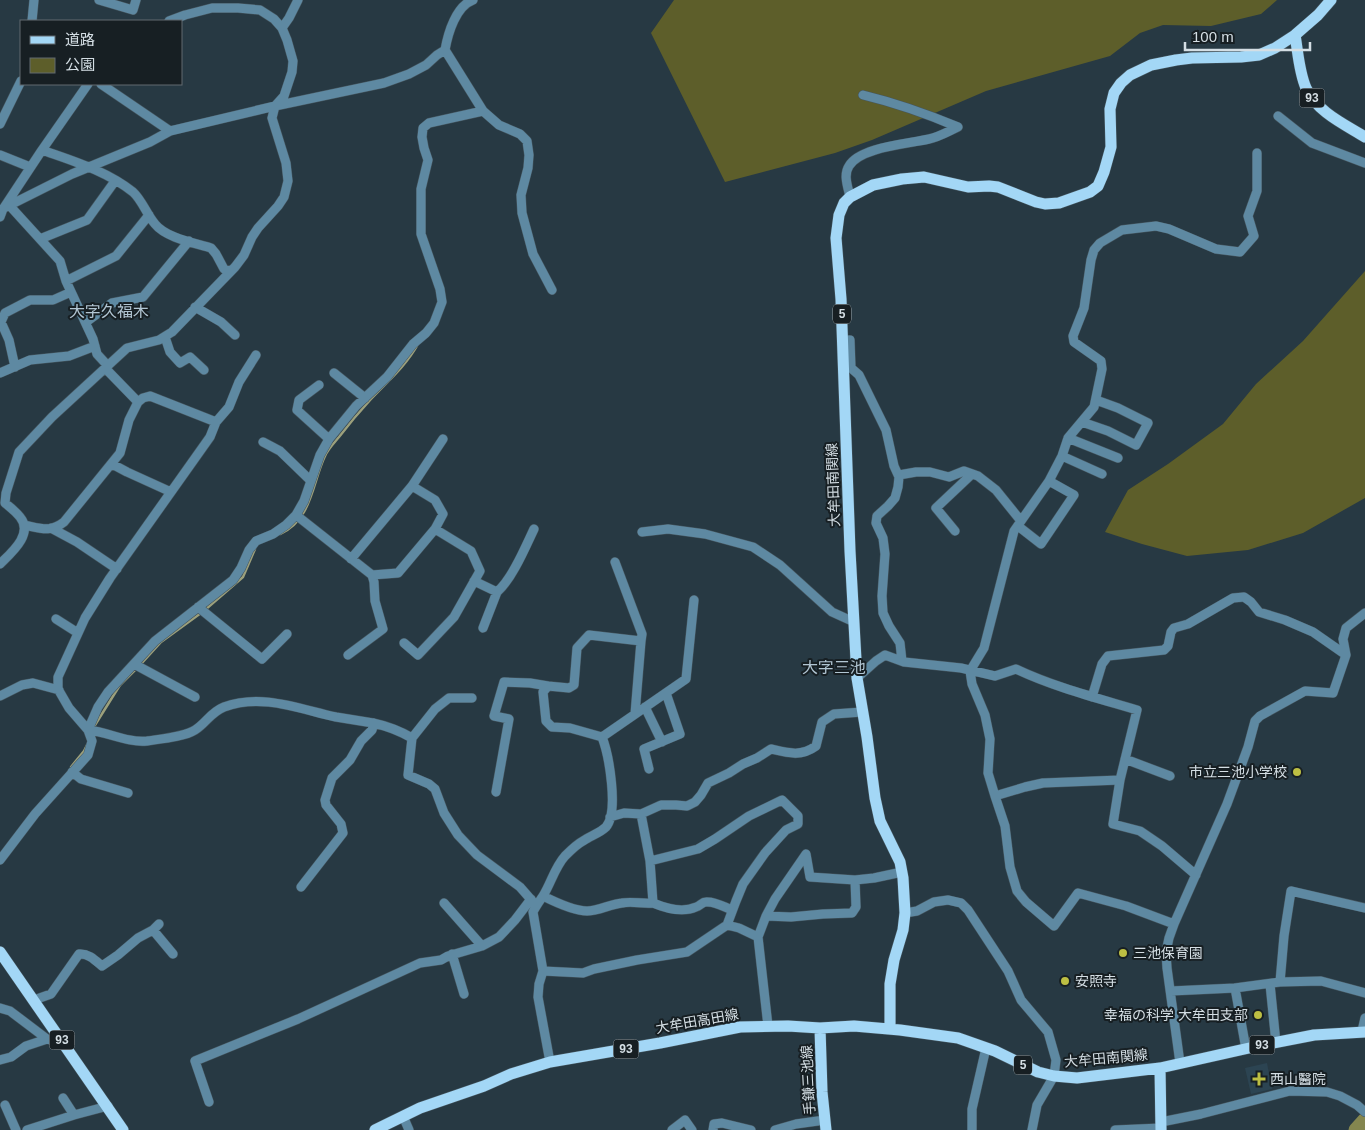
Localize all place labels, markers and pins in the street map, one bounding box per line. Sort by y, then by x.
place label: 市立三池小学校 [1189,764,1287,780]
marker: 市立三池小学校 [1291,766,1303,778]
place label: 三池保育園 [1133,945,1203,961]
marker: 三池保育園 [1117,947,1129,959]
place label: 安照寺 [1075,973,1117,989]
marker: 安照寺 [1059,975,1071,987]
place label: 幸福の科学 大牟田支部 [1104,1007,1248,1023]
marker: 幸福の科学 大牟田支部 [1252,1009,1264,1021]
place label: 西山醫院 [1270,1071,1326,1087]
marker: 西山醫院 [1252,1072,1266,1086]

